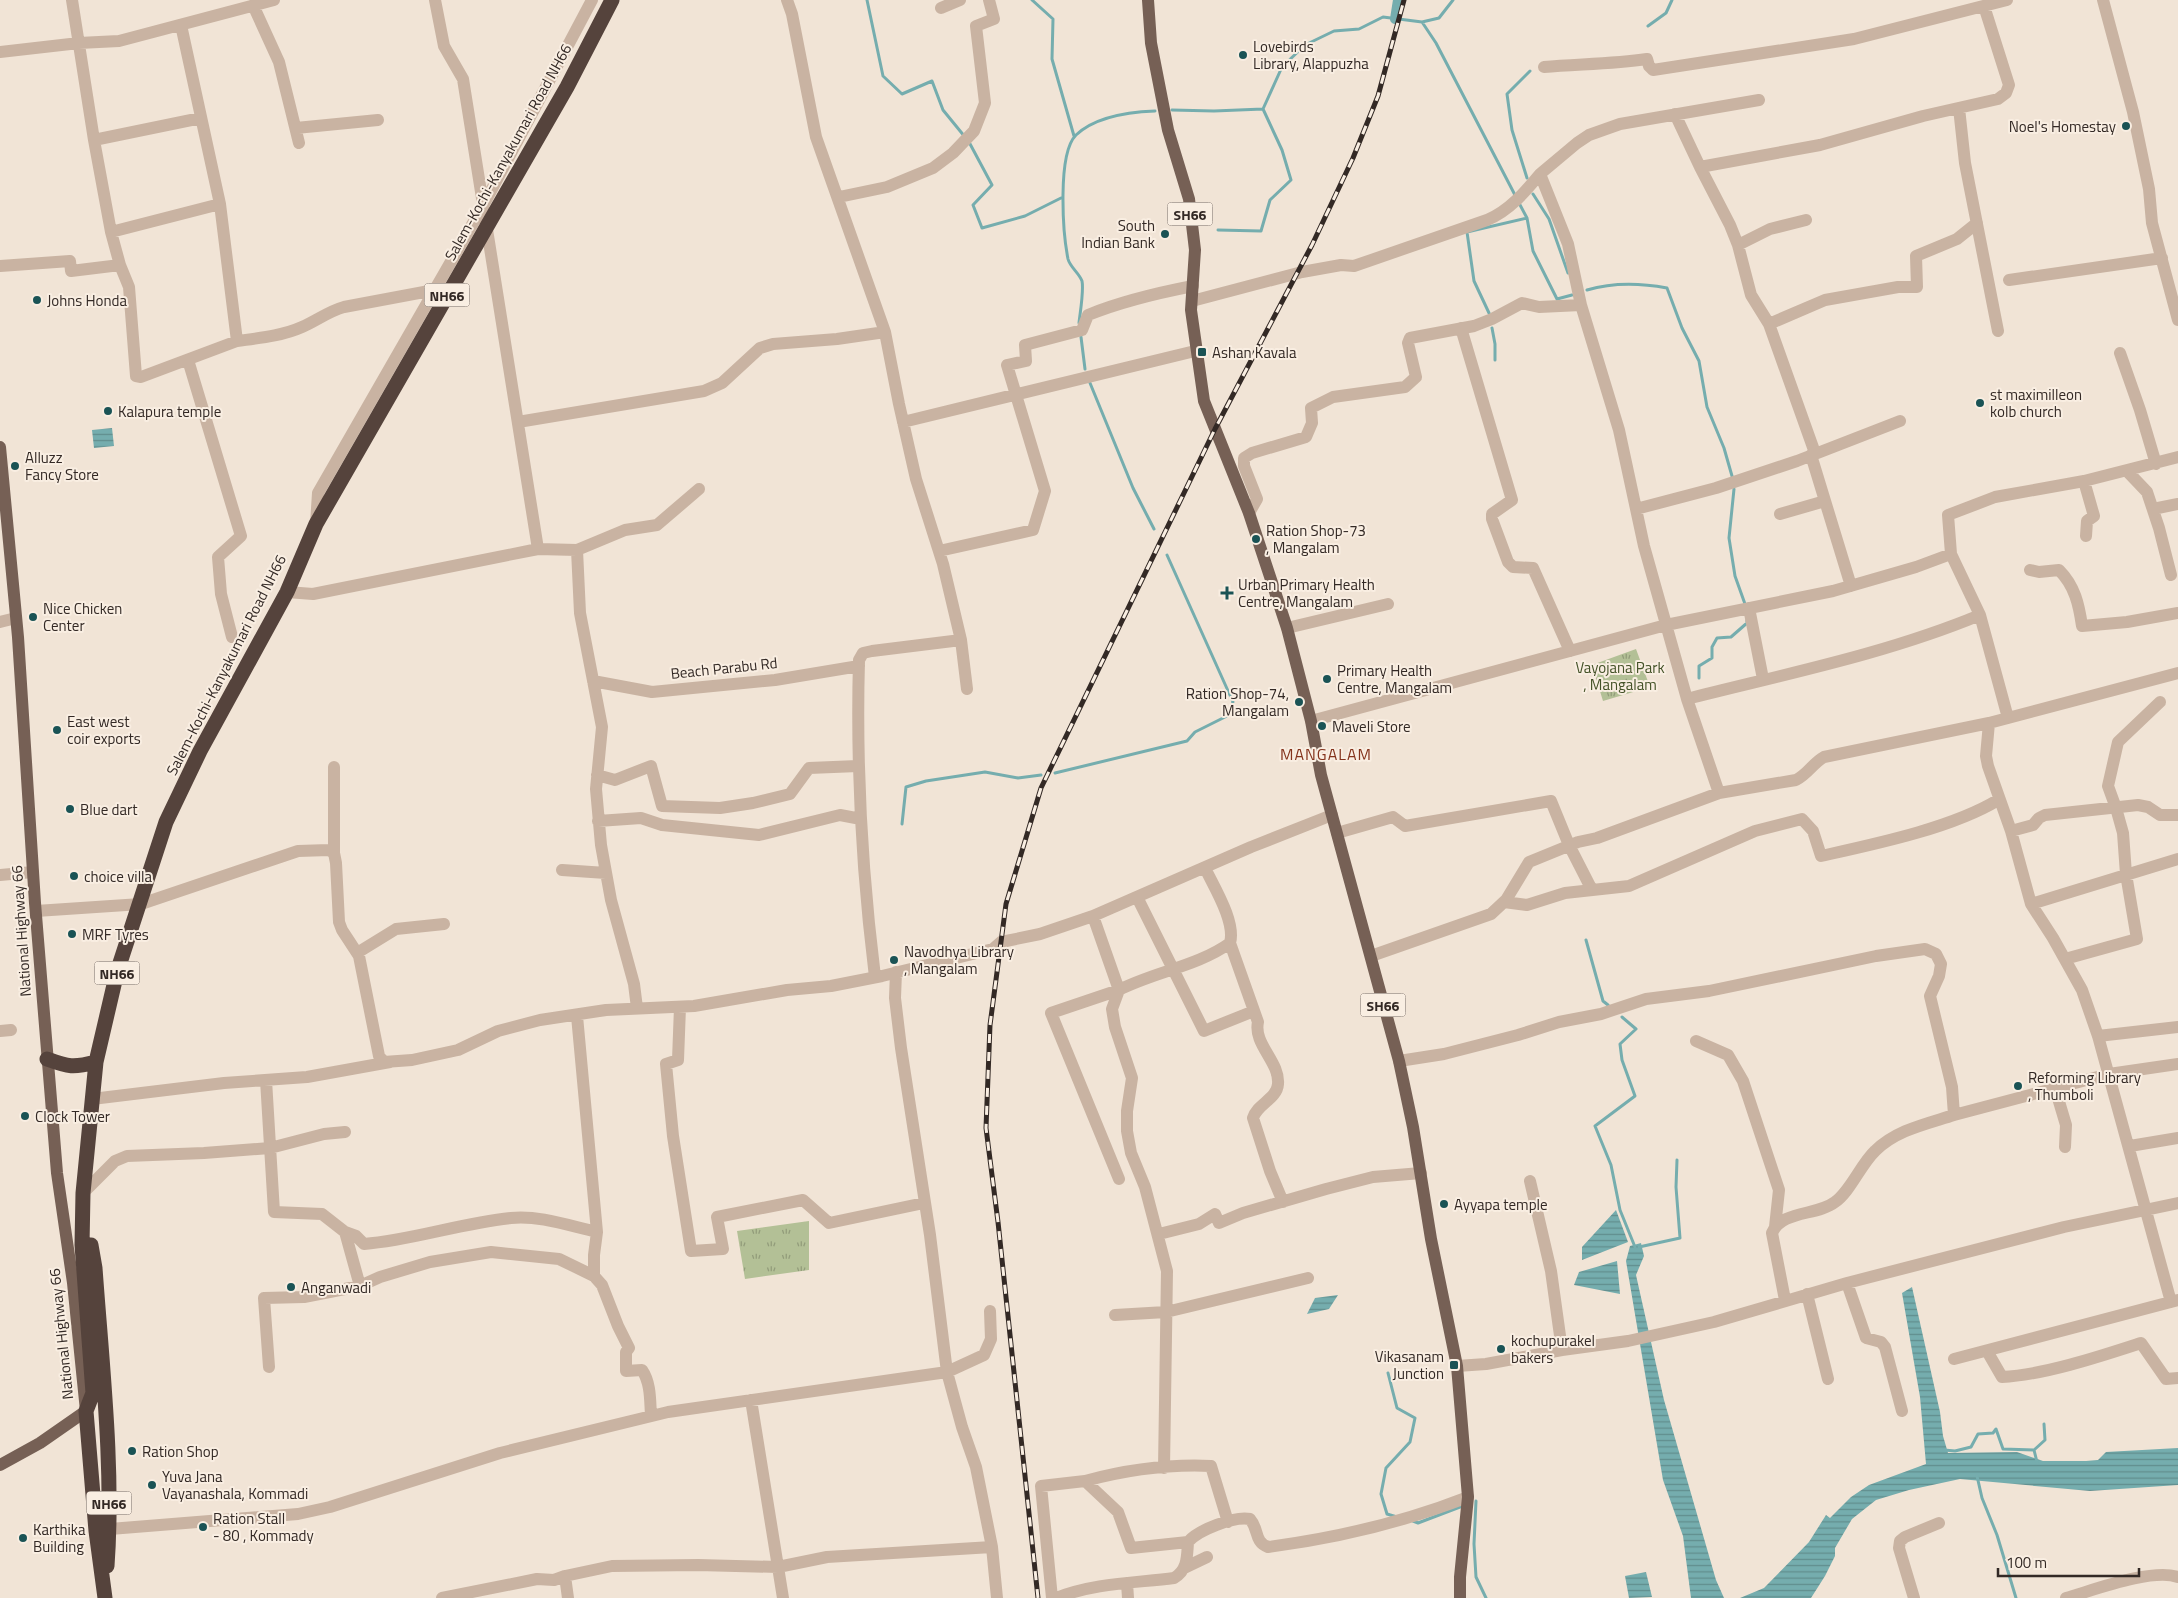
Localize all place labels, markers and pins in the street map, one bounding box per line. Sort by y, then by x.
place label: Lovebirds Library, Alappuzha [1253,35,1369,75]
marker: Lovebirds Library, Alappuzha [1237,49,1249,61]
place label: Noel's Homestay [2009,115,2116,138]
marker: Noel's Homestay [2120,120,2132,132]
place label: South Indian Bank [1081,214,1155,254]
marker: South Indian Bank [1159,228,1171,240]
place label: Johns Honda [47,289,128,312]
marker: Johns Honda [31,294,43,306]
place label: Ashan Kavala [1212,341,1297,364]
marker: Ashan Kavala [1196,346,1208,358]
place label: st maximilleon kolb church [1990,383,2082,423]
marker: st maximilleon kolb church [1974,397,1986,409]
place label: Kalapura temple [118,400,221,423]
marker: Kalapura temple [102,405,114,417]
place label: Alluzz Fancy Store [25,446,99,486]
marker: Alluzz Fancy Store [9,460,21,472]
place label: Ration Shop-73 , Mangalam [1266,519,1366,559]
marker: Ration Shop-73 , Mangalam [1250,533,1262,545]
place label: Urban Primary Health Centre, Mangalam [1238,573,1375,613]
marker: Urban Primary Health Centre, Mangalam [1220,586,1234,600]
place label: Nice Chicken Center [43,597,122,637]
marker: Nice Chicken Center [27,611,39,623]
place label: Primary Health Centre, Mangalam [1337,659,1452,699]
marker: Primary Health Centre, Mangalam [1321,673,1333,685]
place label: Ration Shop-74, Mangalam [1186,682,1289,722]
marker: Ration Shop-74, Mangalam [1293,696,1305,708]
place label: East west coir exports [67,710,141,750]
place label: Maveli Store [1332,715,1411,738]
marker: Maveli Store [1316,720,1328,732]
marker: East west coir exports [51,724,63,736]
place label: Blue dart [80,798,138,821]
marker: Blue dart [64,803,76,815]
place label: choice villa [84,865,153,888]
marker: choice villa [68,870,80,882]
place label: MRF Tyres [82,923,149,946]
marker: MRF Tyres [66,928,78,940]
place label: Navodhya Library , Mangalam [904,940,1014,980]
marker: Navodhya Library , Mangalam [888,954,900,966]
place label: Reforming Library , Thumboli [2028,1066,2141,1106]
marker: Reforming Library , Thumboli [2012,1080,2024,1092]
place label: Clock Tower [35,1105,110,1128]
marker: Clock Tower [19,1110,31,1122]
place label: Ayyapa temple [1454,1193,1548,1216]
marker: Ayyapa temple [1438,1198,1450,1210]
place label: Anganwadi [301,1276,371,1299]
marker: Anganwadi [285,1281,297,1293]
place label: kochupurakel bakers [1511,1329,1595,1369]
marker: kochupurakel bakers [1495,1343,1507,1355]
place label: Vikasanam Junction [1375,1345,1444,1385]
marker: Vikasanam Junction [1448,1359,1460,1371]
place label: Ration Shop [142,1440,219,1463]
marker: Ration Shop [126,1445,138,1457]
place label: Yuva Jana Vayanashala, Kommadi [162,1465,308,1505]
marker: Yuva Jana Vayanashala, Kommadi [146,1479,158,1491]
place label: Ration Stall - 80 , Kommady [213,1507,314,1547]
place label: Karthika Building [33,1518,86,1558]
marker: Ration Stall - 80 , Kommady [197,1521,209,1533]
marker: Karthika Building [17,1532,29,1544]

